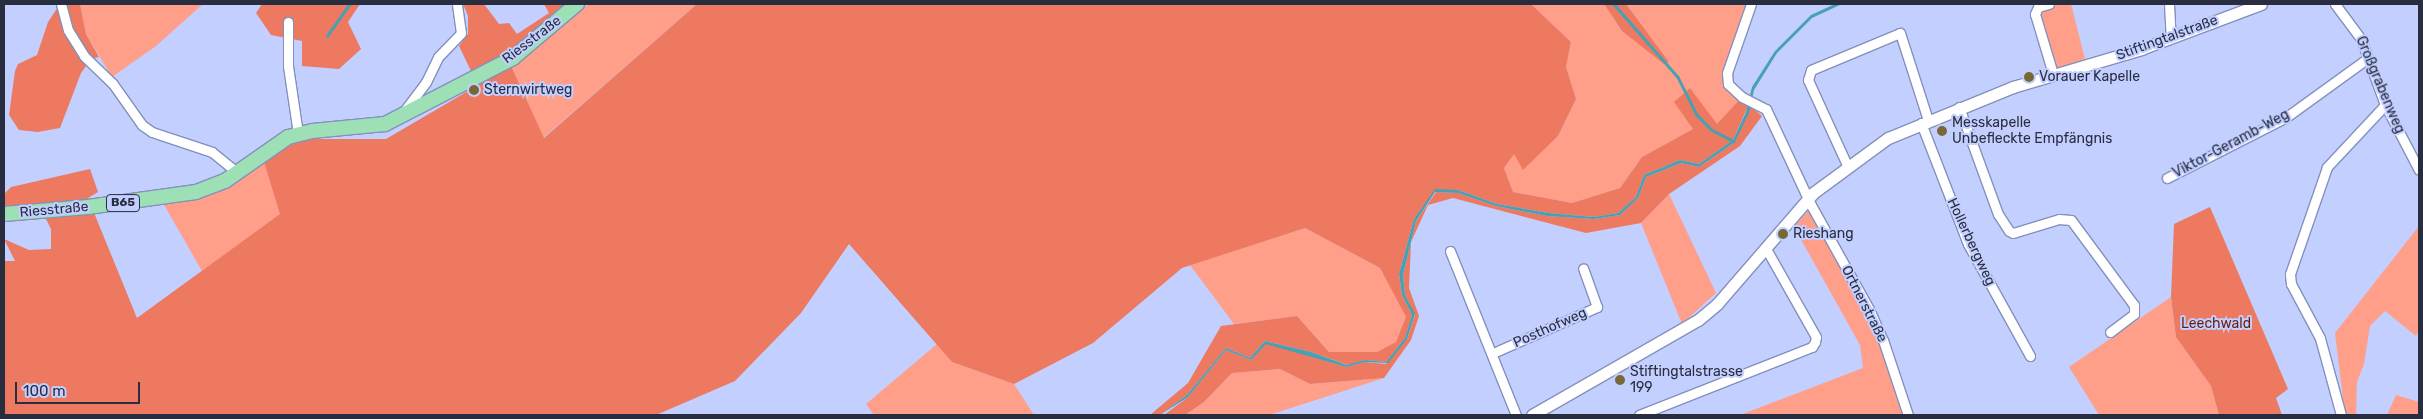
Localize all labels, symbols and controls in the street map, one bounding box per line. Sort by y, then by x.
street label: Riesstraße [499,12,565,68]
street label: Stiftingtalstraße [2114,12,2220,64]
street label: Großgrabenweg [2352,34,2408,136]
place label: Vorauer Kapelle [2039,69,2140,85]
marker: Vorauer Kapelle [2023,71,2035,83]
place label: Sternwirtweg [484,82,572,98]
marker: Sternwirtweg [468,84,480,96]
street label: Viktor-Geramb-Weg [2170,106,2292,182]
place label: Messkapelle Unbefleckte Empfängnis [1952,115,2112,148]
marker: Messkapelle Unbefleckte Empfängnis [1936,125,1948,137]
road number: B65 [106,194,140,212]
street label: Hollerbergweg [1943,195,1999,289]
street label: Riesstraße [19,199,89,221]
place label: Rieshang [1793,226,1854,242]
marker: Rieshang [1777,228,1789,240]
street label: Ortnerstraße [1838,263,1890,345]
street label: Posthofweg [1511,304,1589,352]
park label: Leechwald [2181,316,2251,332]
place label: Stiftingtalstrasse 199 [1630,364,1743,397]
scale bar [18,372,142,404]
marker: Stiftingtalstrasse 199 [1614,374,1626,386]
text: 100 m [23,382,65,400]

